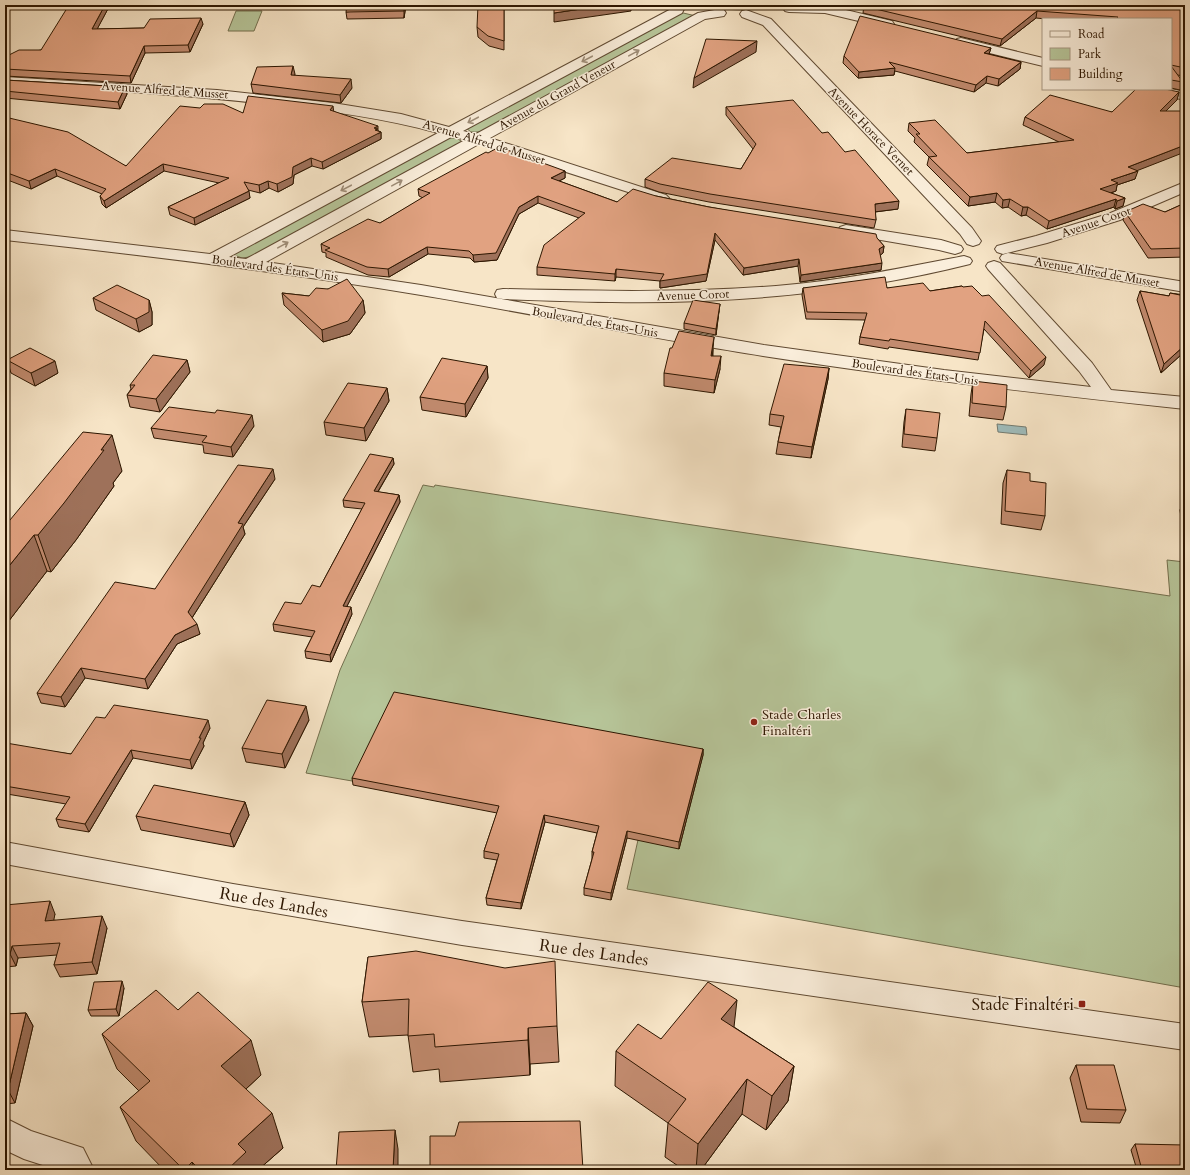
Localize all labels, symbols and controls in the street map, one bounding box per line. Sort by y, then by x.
legend [1042,18,1172,90]
text: Road [1078,26,1105,42]
text: Park [1078,46,1102,62]
one-way arrow [628,49,640,57]
one-way arrow [581,55,593,63]
street label: Avenue du Grand Veneur [496,56,619,134]
text: Building [1078,66,1123,82]
street label: Avenue Alfred de Musset [101,78,229,102]
street label: Avenue Horace Vernet [825,83,918,179]
street label: Avenue Alfred de Musset [421,116,547,168]
one-way arrow [467,117,479,124]
one-way arrow [391,178,403,186]
one-way arrow [340,185,352,192]
street label: Avenue Corot [1059,203,1133,241]
one-way arrow [277,241,289,249]
street label: Boulevard des États-Unis [211,250,339,285]
street label: Avenue Alfred de Musset [1033,253,1161,291]
street label: Avenue Corot [657,286,730,304]
street label: Boulevard des États-Unis [531,302,659,341]
street label: Boulevard des États-Unis [851,354,979,389]
place label: Stade Charles Finaltéri [762,705,842,740]
marker: Stade Charles Finaltéri [749,717,759,727]
street label: Rue des Landes [218,882,330,923]
street label: Rue des Landes [538,933,650,972]
place label: Stade Finaltéri [972,993,1074,1016]
marker: Stade Finaltéri [1077,999,1087,1009]

